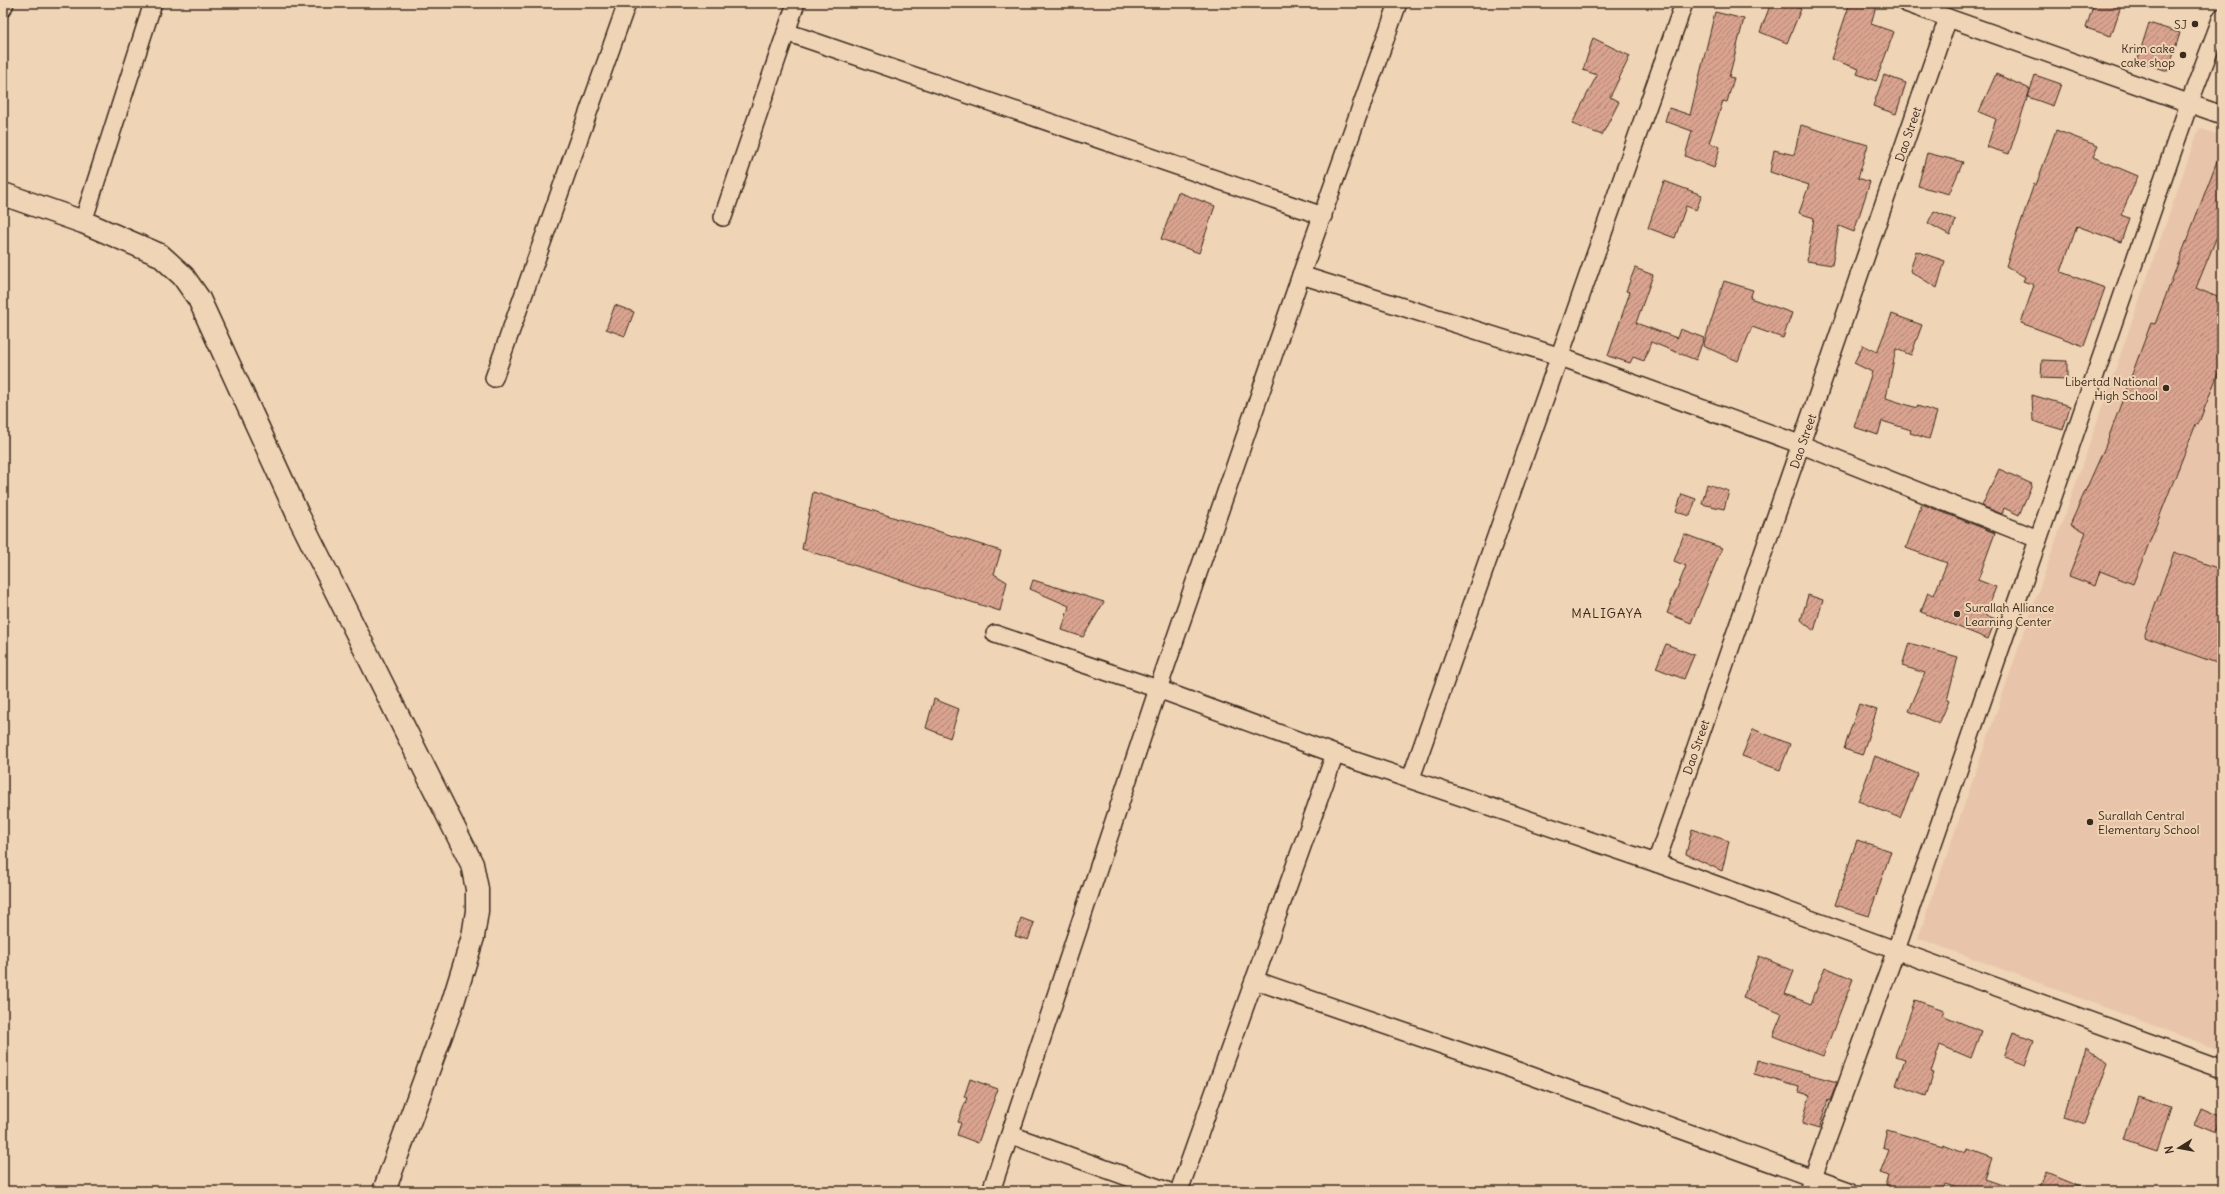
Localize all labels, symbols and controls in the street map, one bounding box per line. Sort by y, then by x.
place label: SJ [2174,17,2187,32]
marker: SJ [2190,19,2200,29]
place label: Krim cake cake shop [2121,41,2175,70]
marker: Krim cake cake shop [2178,50,2188,60]
street label: Dao Street [1892,105,1924,163]
place label: Libertad National High School [2065,374,2158,403]
marker: Libertad National High School [2161,383,2171,393]
street label: Dao Street [1787,412,1819,470]
place label: Surallah Alliance Learning Center [1965,600,2054,629]
district label: MALIGAYA [1571,605,1643,622]
marker: Surallah Alliance Learning Center [1952,609,1962,619]
street label: Dao Street [1680,718,1712,776]
place label: Surallah Central Elementary School [2098,808,2199,837]
marker: Surallah Central Elementary School [2085,817,2095,827]
north arrow [2159,1128,2199,1168]
text: N [2162,1145,2177,1155]

